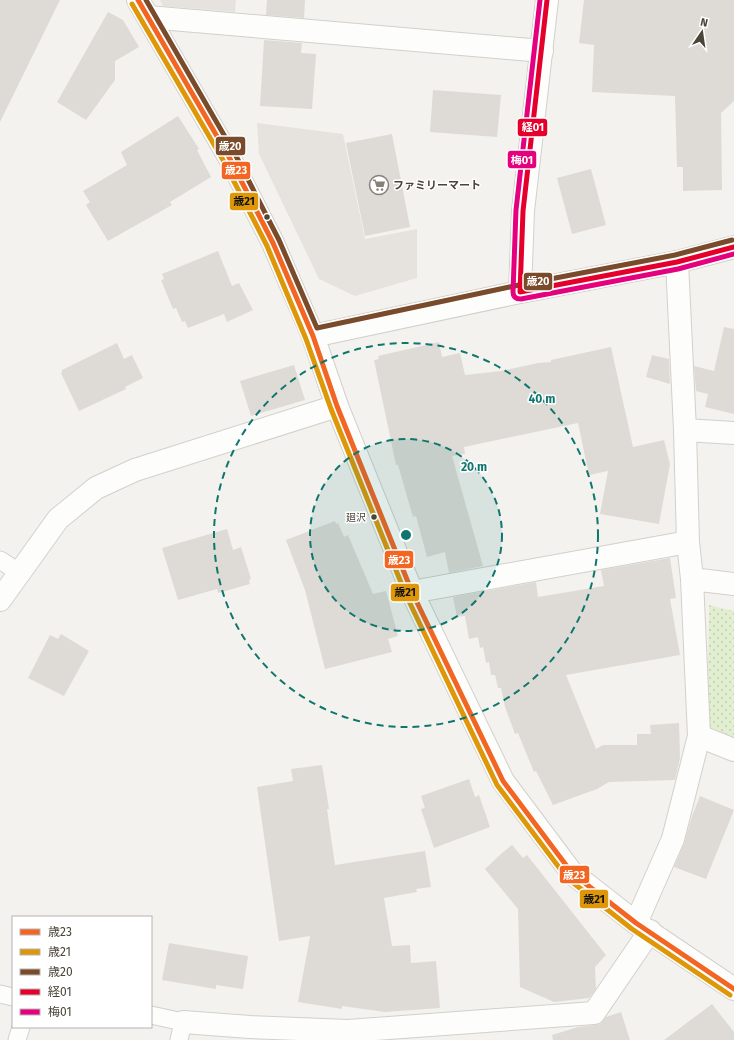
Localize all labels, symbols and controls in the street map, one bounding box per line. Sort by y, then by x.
north arrow [682,12,722,52]
text: N [699,16,709,30]
line badge: 経01 [517,118,548,137]
text: 経01 [522,121,544,134]
line badge: 歳20 [215,136,246,156]
text: 歳20 [218,140,242,153]
line badge: 梅01 [507,150,537,169]
text: 梅01 [511,154,533,167]
line badge: 歳23 [221,161,251,180]
text: 歳23 [225,164,247,177]
supermarket icon: ファミリーマート [368,174,390,196]
place label: ファミリーマート [393,179,481,192]
line badge: 歳21 [229,192,259,211]
text: 歳21 [233,195,255,208]
unlabelled marker [262,212,272,222]
line badge: 歳20 [523,272,553,291]
text: 歳20 [526,275,550,288]
text: 40 m [529,392,555,406]
text: 20 m [461,460,487,474]
place label: 廻沢 [346,512,366,524]
marker: 廻沢 [369,512,379,522]
centre of rings [399,528,413,542]
line badge: 歳23 [384,550,414,569]
text: 歳23 [388,554,410,567]
line badge: 歳21 [390,583,420,602]
text: 歳21 [394,586,416,599]
line badge: 歳23 [559,865,590,884]
text: 歳23 [563,869,585,882]
line badge: 歳21 [579,889,609,909]
text: 歳21 [583,893,605,906]
legend [12,916,152,1028]
text: 歳23 [48,925,72,939]
text: 歳21 [48,945,71,959]
text: 歳20 [48,965,73,979]
text: 経01 [48,985,72,999]
text: 梅01 [48,1005,72,1019]

